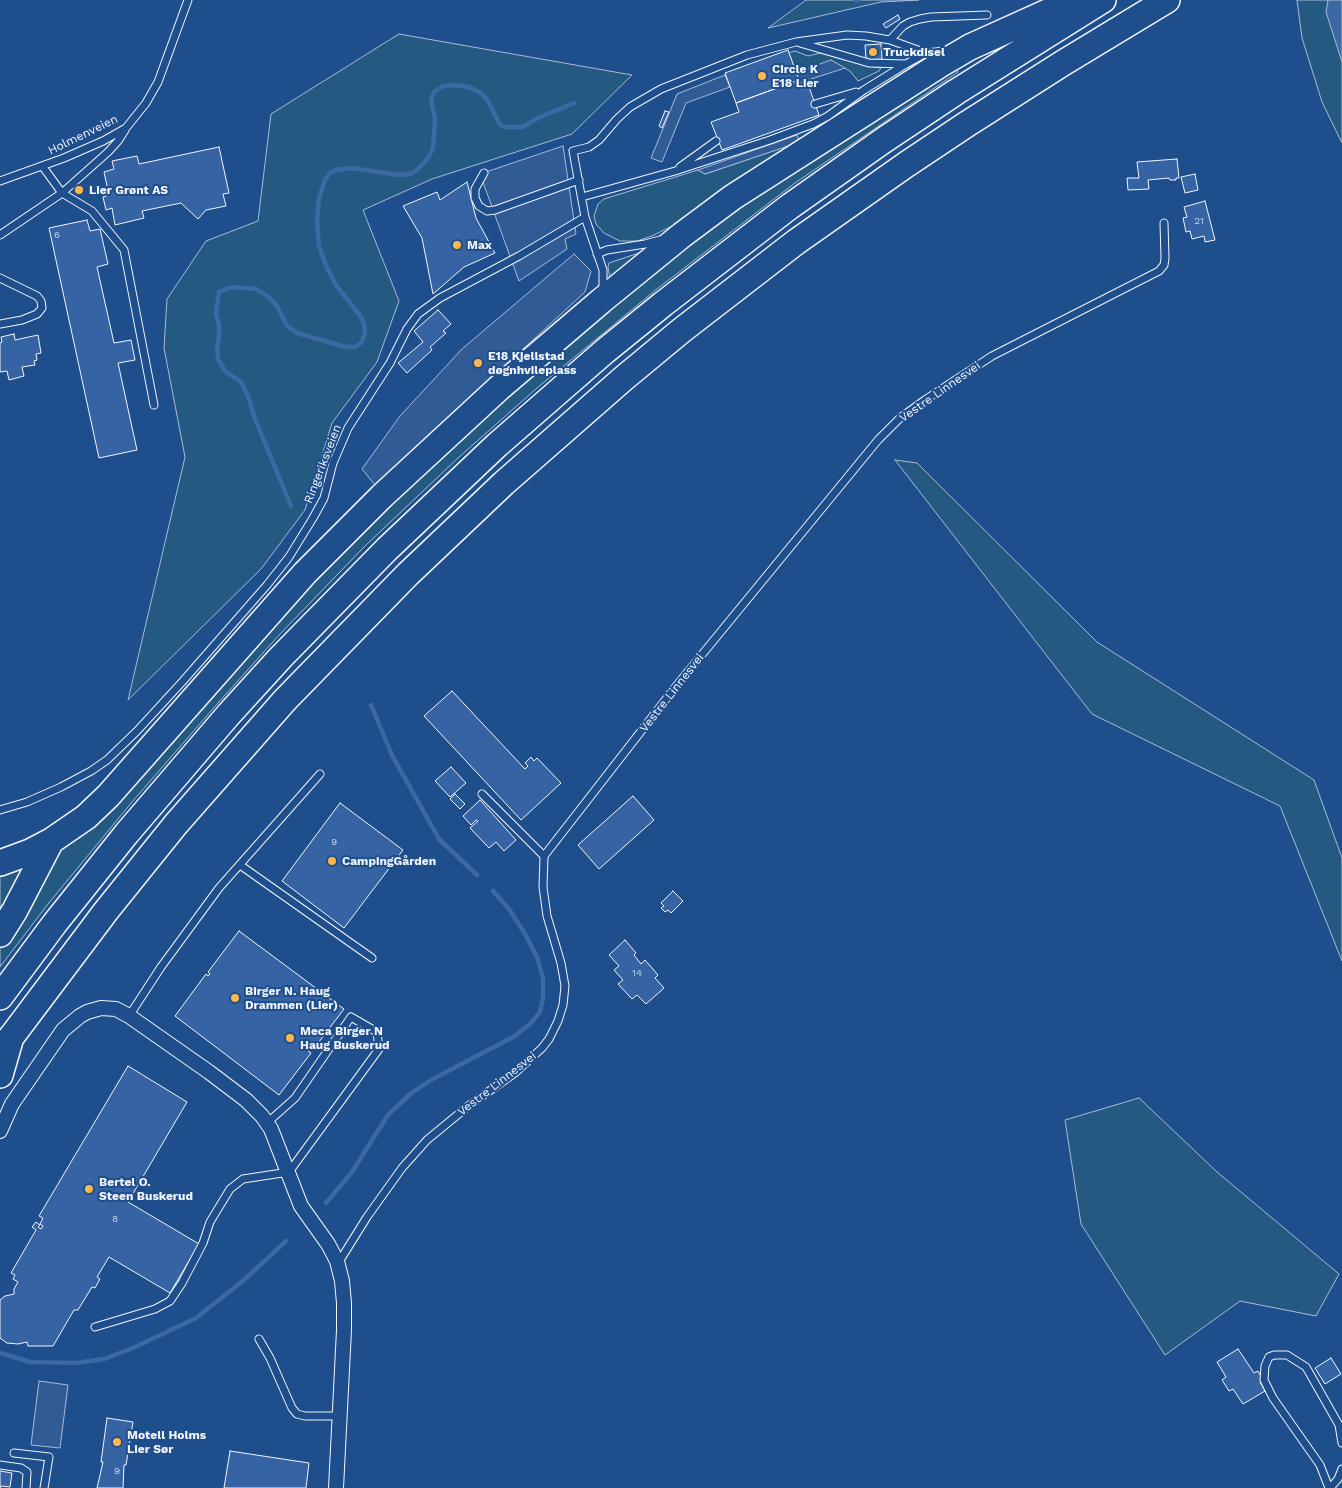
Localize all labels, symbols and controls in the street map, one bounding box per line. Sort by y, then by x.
place label: Truckdisel [883,45,945,59]
marker: Truckdisel [867,46,879,58]
place label: Circle K E18 Lier [772,62,819,90]
marker: Circle K E18 Lier [756,70,768,82]
street label: Holmenveien [46,112,120,158]
place label: Lier Grønt AS [89,183,168,197]
marker: Lier Grønt AS [73,184,85,196]
house number: 21 [1194,215,1204,227]
house number: 6 [54,229,60,241]
place label: Max [467,238,492,252]
marker: Max [451,239,463,251]
place label: E18 Kjellstad døgnhvileplass [488,349,576,377]
marker: E18 Kjellstad døgnhvileplass [472,357,484,369]
street label: Vestre Linnesvei [897,359,983,425]
street label: Ringeriksveien [301,422,345,506]
street label: Vestre Linnesvei [637,651,707,735]
house number: 9 [331,836,337,848]
place label: CampingGården [342,854,436,868]
marker: CampingGården [326,855,338,867]
house number: 14 [632,967,642,979]
place label: Birger N. Haug Drammen (Lier) [245,984,338,1012]
marker: Birger N. Haug Drammen (Lier) [229,992,241,1004]
place label: Meca Birger N Haug Buskerud [300,1024,390,1052]
marker: Meca Birger N Haug Buskerud [284,1032,296,1044]
street label: Vestre Linnesvei [455,1049,539,1119]
place label: Bertel O. Steen Buskerud [99,1175,193,1203]
marker: Bertel O. Steen Buskerud [83,1183,95,1195]
house number: 8 [112,1213,118,1225]
place label: Motell Holms Lier Sør [127,1428,206,1456]
marker: Motell Holms Lier Sør [111,1436,123,1448]
house number: 9 [114,1465,120,1477]

